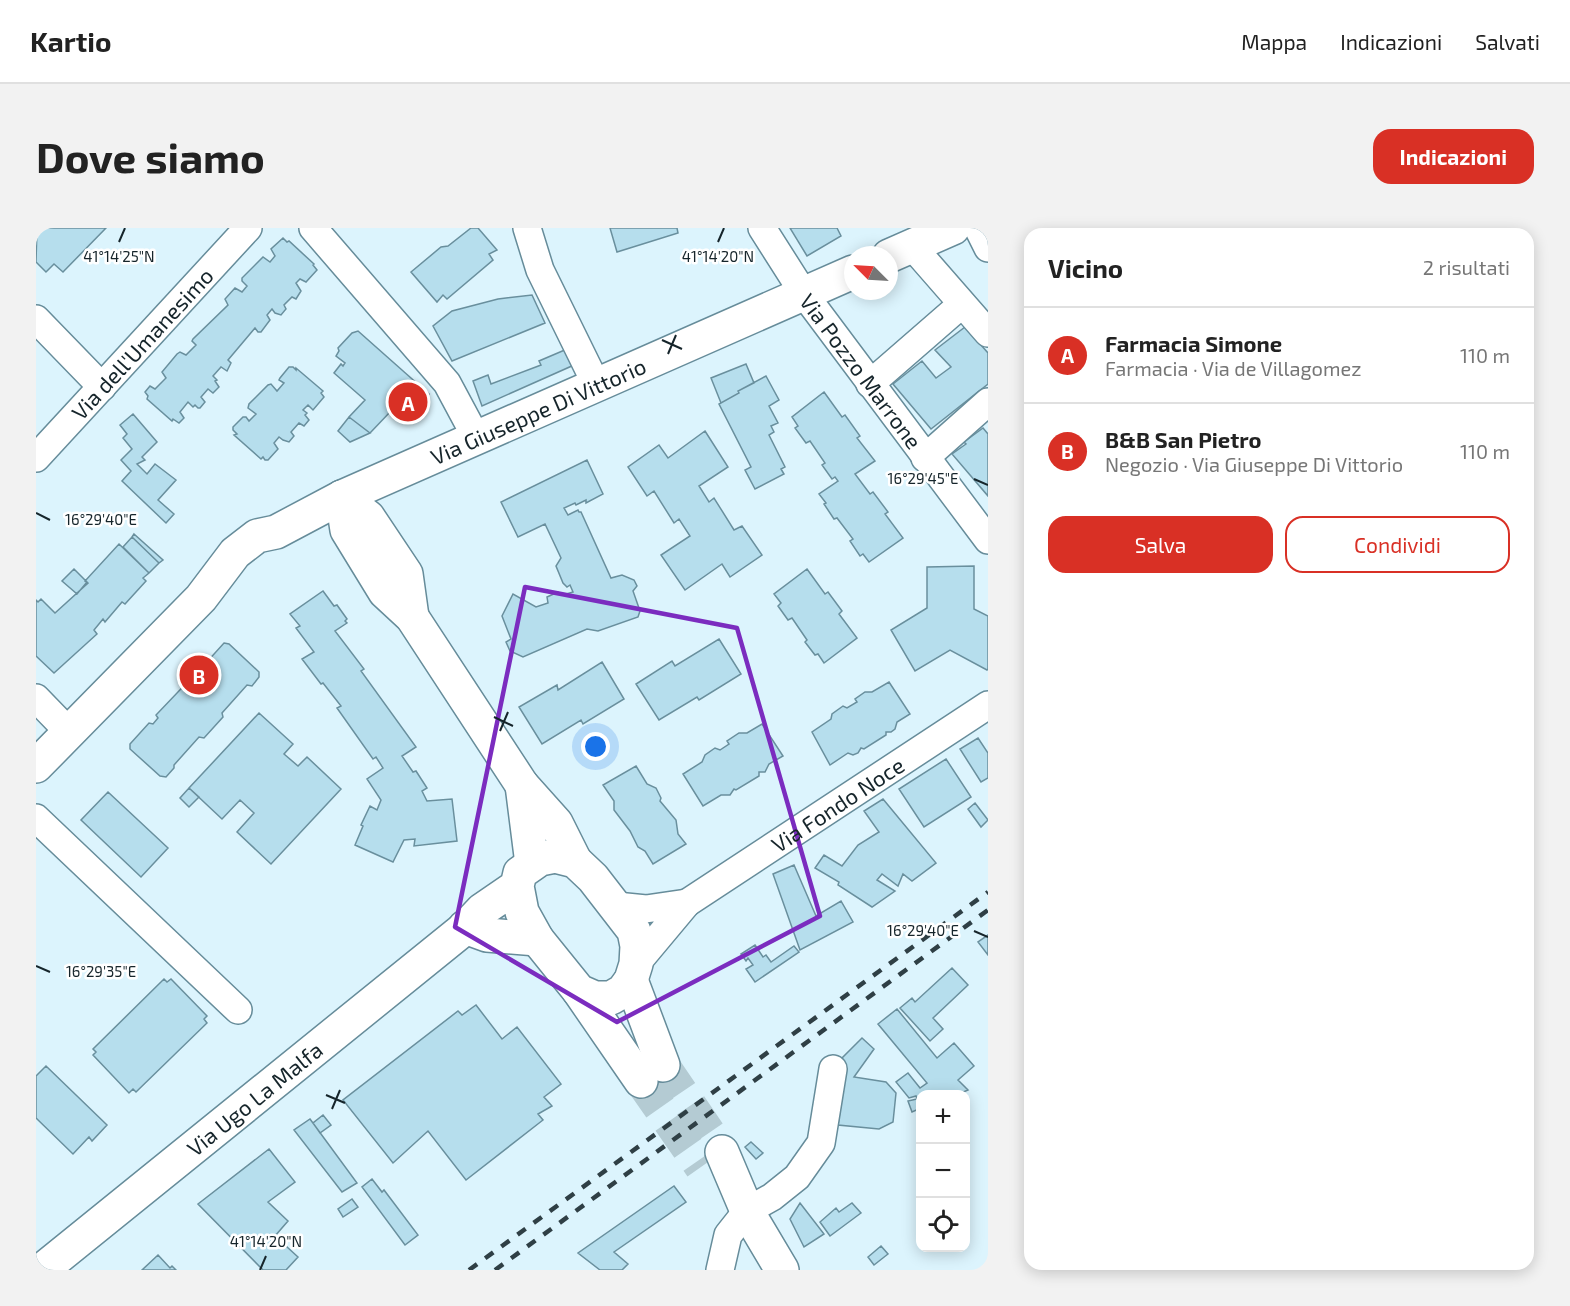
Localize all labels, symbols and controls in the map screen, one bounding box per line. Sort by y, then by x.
text: Kartio [30,24,111,58]
text: Mappa [1241,29,1307,54]
text: Indicazioni [1340,29,1442,54]
text: Salvati [1475,29,1540,54]
button: Indicazioni [1373,129,1534,184]
text: Dove siamo [36,131,265,181]
north arrow [844,246,898,300]
text: 41°14'25"N [83,247,155,265]
text: 41°14'20"N [682,247,754,265]
text: Vicino [1048,252,1123,283]
text: 2 risultati [1423,255,1510,279]
street label: Via dell'Umanesimo [66,262,218,424]
street label: Via Pozzo Marrone [795,288,928,453]
text: Farmacia Simone [1105,330,1282,356]
text: A [1061,343,1074,367]
text: 110 m [1460,343,1510,367]
street label: Via Giuseppe Di Vittorio [426,352,650,469]
text: Farmacia · Via de Villagomez [1105,356,1361,380]
pin: A [388,380,428,424]
text: B&B San Pietro [1105,426,1261,452]
text: B [1061,439,1074,463]
text: 110 m [1460,439,1510,463]
text: Negozio · Via Giuseppe Di Vittorio [1105,452,1403,476]
text: 16°29'45"E [888,469,958,487]
text: 16°29'40"E [65,510,137,528]
button: Salva [1048,516,1273,573]
button: Condividi [1285,516,1510,573]
pin: B [180,652,218,698]
your location [581,732,610,761]
street label: Via Fondo Noce [766,751,908,857]
text: 16°29'40"E [887,921,959,939]
text: 16°29'35"E [66,962,136,980]
street label: Via Ugo La Malfa [181,1036,327,1161]
map controls [916,1090,970,1252]
button: + [916,1090,970,1144]
button: − [916,1144,970,1198]
button: locate [916,1198,970,1252]
text: 41°14'20"N [230,1232,302,1250]

